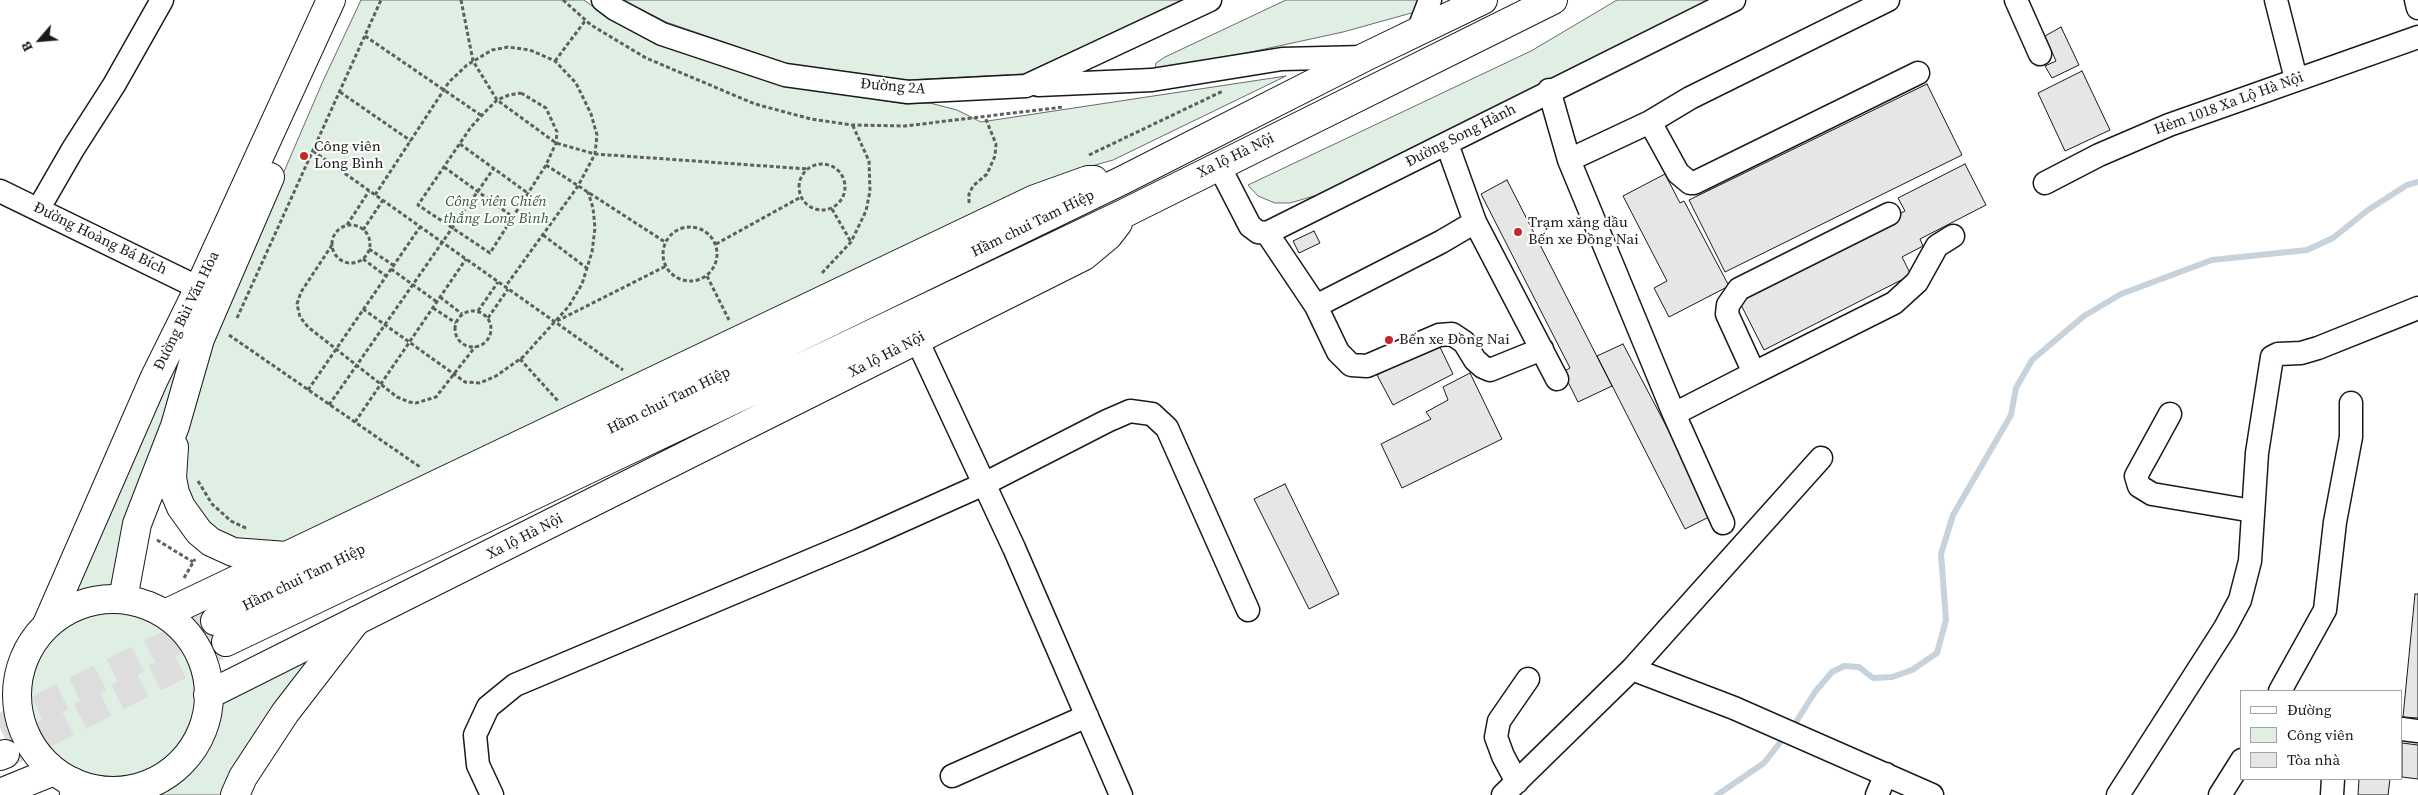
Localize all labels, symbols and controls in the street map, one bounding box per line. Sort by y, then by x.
north arrow [15,15,65,65]
text: B [16,38,38,55]
street label: Hẻm 1018 Xa Lộ Hà Nội [2152,69,2306,139]
street label: Đường 2A [860,75,926,99]
street label: Đường Song Hành [1403,100,1519,172]
street label: Xa lộ Hà Nội [1195,130,1277,182]
place label: Công viên Long Bình [314,138,384,173]
marker: Công viên Long Bình [298,150,310,162]
street label: Hầm chui Tam Hiệp [969,186,1097,262]
park label: Công viên Chiến thắng Long Bình [443,193,549,228]
street label: Đường Hoàng Bá Bích [30,199,170,279]
place label: Trạm xăng dầu Bến xe Đồng Nai [1528,214,1639,249]
marker: Trạm xăng dầu Bến xe Đồng Nai [1512,226,1524,238]
street label: Đường Bùi Văn Hòa [150,249,224,373]
street label: Xa lộ Hà Nội [846,328,928,382]
place label: Bến xe Đồng Nai [1399,331,1510,349]
marker: Bến xe Đồng Nai [1383,334,1395,346]
street label: Hầm chui Tam Hiệp [605,363,733,439]
street label: Xa lộ Hà Nội [484,510,566,564]
street label: Hầm chui Tam Hiệp [240,540,368,616]
legend [2240,690,2403,780]
text: Đường [2287,699,2332,720]
text: Công viên [2287,724,2354,745]
text: Tòa nhà [2287,749,2340,770]

